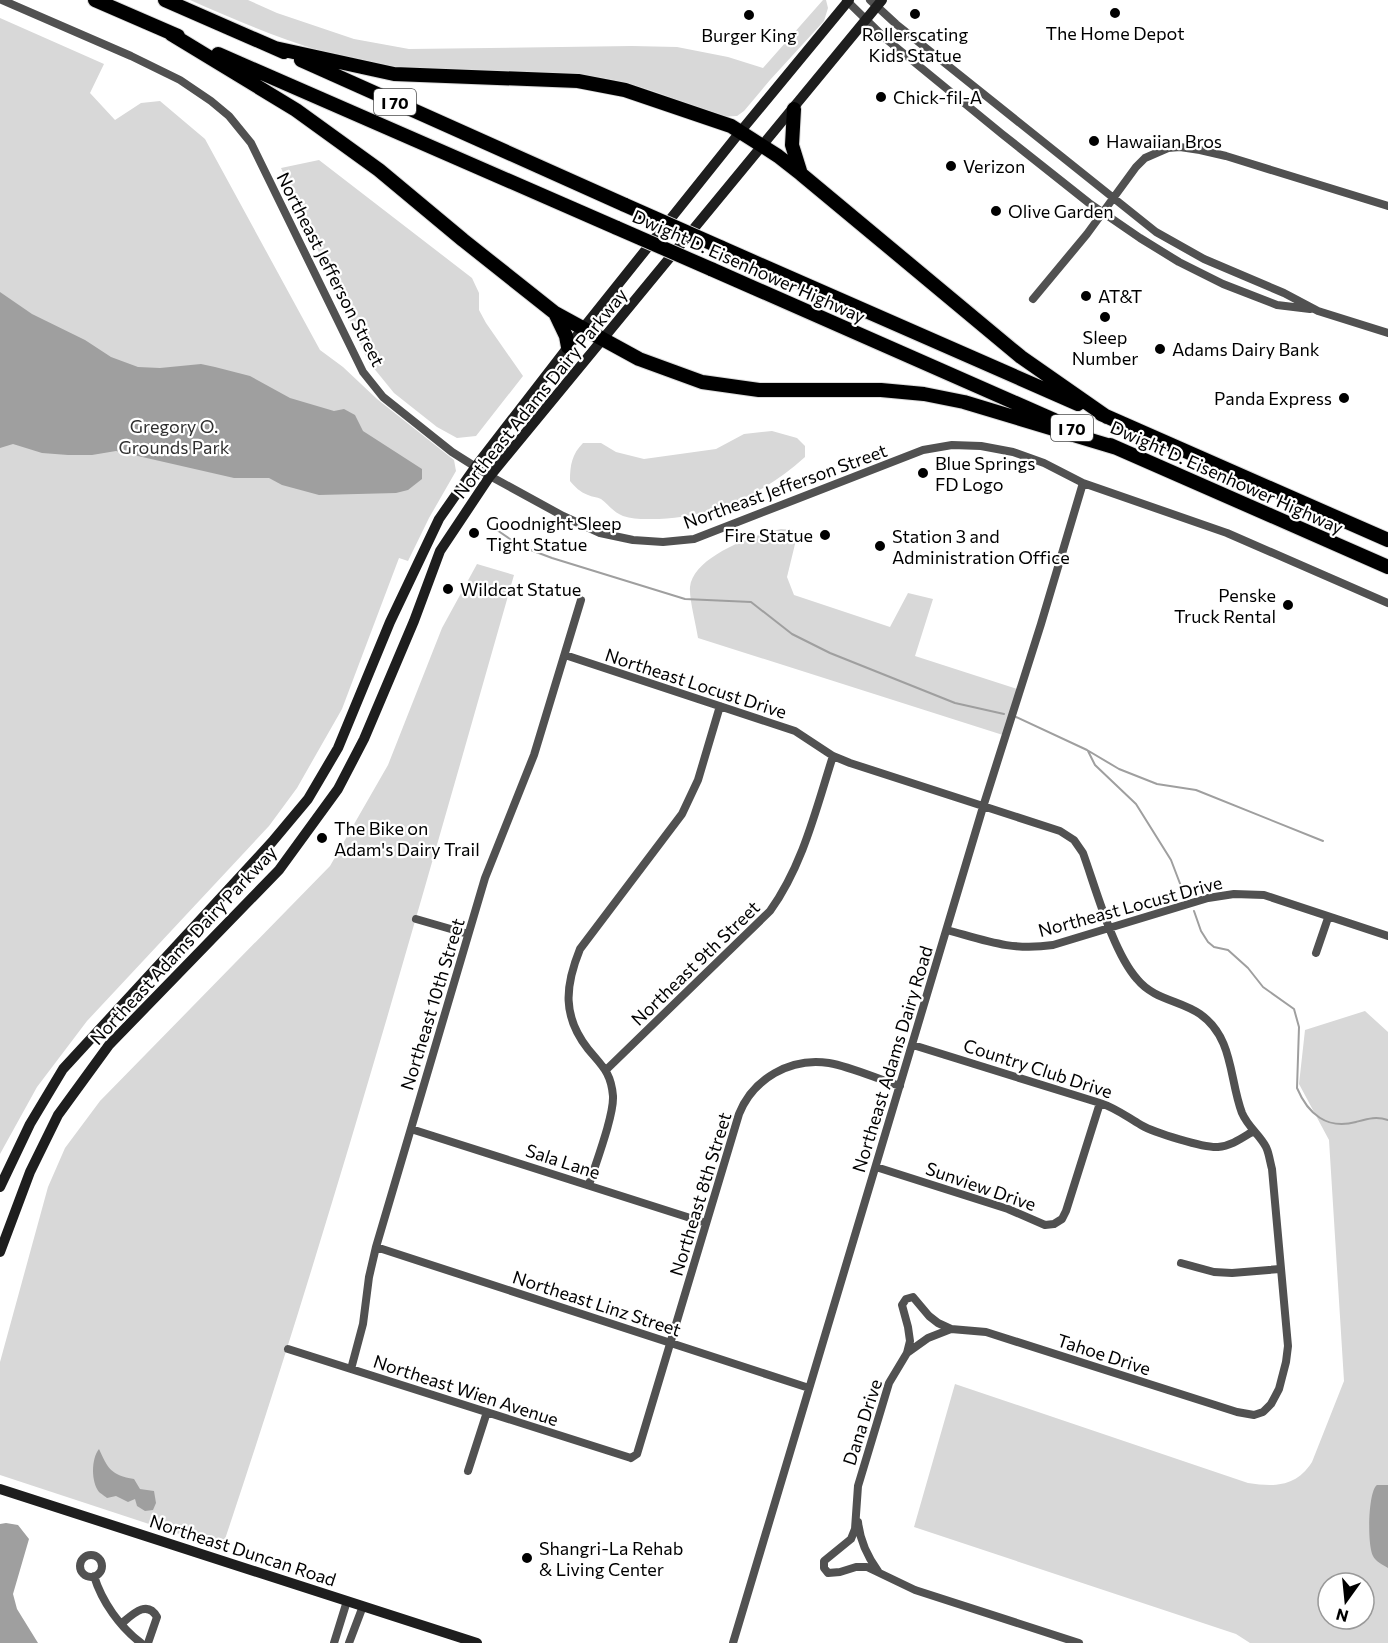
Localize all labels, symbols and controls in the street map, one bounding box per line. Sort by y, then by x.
marker: The Home Depot [1108,6,1122,20]
marker: Rollerscating Kids Statue [908,7,922,21]
marker: Burger King [742,8,756,22]
place label: The Home Depot [1045,22,1185,44]
place label: Rollerscating Kids Statue [862,23,968,66]
place label: Burger King [701,24,797,46]
place label: Chick-fil-A [893,86,982,108]
road number: I 70 [374,89,416,115]
marker: Chick-fil-A [874,90,888,104]
place label: Hawaiian Bros [1106,130,1222,152]
marker: Hawaiian Bros [1087,134,1101,148]
place label: Verizon [963,155,1025,177]
marker: Verizon [944,159,958,173]
street label: Northeast Jefferson Street [272,168,390,370]
place label: Olive Garden [1008,200,1113,222]
marker: Olive Garden [989,204,1003,218]
street label: Dwight D. Eisenhower Highway [629,205,869,327]
street label: Northeast Adams Dairy Parkway [448,284,632,502]
place label: AT&T [1098,285,1142,307]
marker: AT&T [1079,289,1093,303]
marker: Sleep Number [1098,310,1112,324]
place label: Sleep Number [1072,326,1138,369]
place label: Adams Dairy Bank [1172,338,1320,360]
marker: Adams Dairy Bank [1153,342,1167,356]
place label: Panda Express [1214,387,1332,409]
marker: Panda Express [1337,391,1351,405]
park label: Gregory O. Grounds Park [119,415,230,458]
road number: I 70 [1051,415,1093,441]
street label: Dwight D. Eisenhower Highway [1107,416,1347,538]
street label: Northeast Jefferson Street [680,439,890,533]
place label: Blue Springs FD Logo [935,452,1035,495]
marker: Blue Springs FD Logo [916,466,930,480]
place label: Goodnight Sleep Tight Statue [486,512,622,555]
place label: Fire Statue [724,524,813,546]
place label: Station 3 and Administration Office [892,525,1070,568]
marker: Goodnight Sleep Tight Statue [467,526,481,540]
marker: Fire Statue [818,528,832,542]
marker: Station 3 and Administration Office [873,539,887,553]
place label: Wildcat Statue [460,578,581,600]
marker: Wildcat Statue [441,582,455,596]
place label: Penske Truck Rental [1174,584,1276,627]
marker: Penske Truck Rental [1281,598,1295,612]
street label: Northeast Locust Drive [602,643,790,723]
place label: The Bike on Adam's Dairy Trail [334,817,480,860]
marker: The Bike on Adam's Dairy Trail [315,831,329,845]
street label: Northeast Adams Dairy Parkway [85,841,281,1049]
street label: Northeast Locust Drive [1036,871,1224,941]
street label: Northeast 9th Street [626,896,764,1030]
street label: Northeast 10th Street [395,915,469,1093]
street label: Northeast Adams Dairy Road [847,943,937,1175]
street label: Country Club Drive [961,1034,1115,1102]
street label: Northeast 8th Street [665,1109,735,1279]
street label: Sala Lane [523,1139,603,1183]
street label: Sunview Drive [923,1157,1039,1215]
street label: Northeast Linz Street [510,1265,684,1341]
street label: Tahoe Drive [1055,1329,1153,1379]
street label: Northeast Wien Avenue [371,1350,561,1430]
street label: Dana Drive [838,1376,886,1468]
street label: Northeast Duncan Road [147,1509,339,1591]
place label: Shangri-La Rehab & Living Center [539,1537,683,1580]
marker: Shangri-La Rehab & Living Center [520,1551,534,1565]
north arrow [1316,1571,1376,1631]
text: N [1334,1605,1350,1627]

